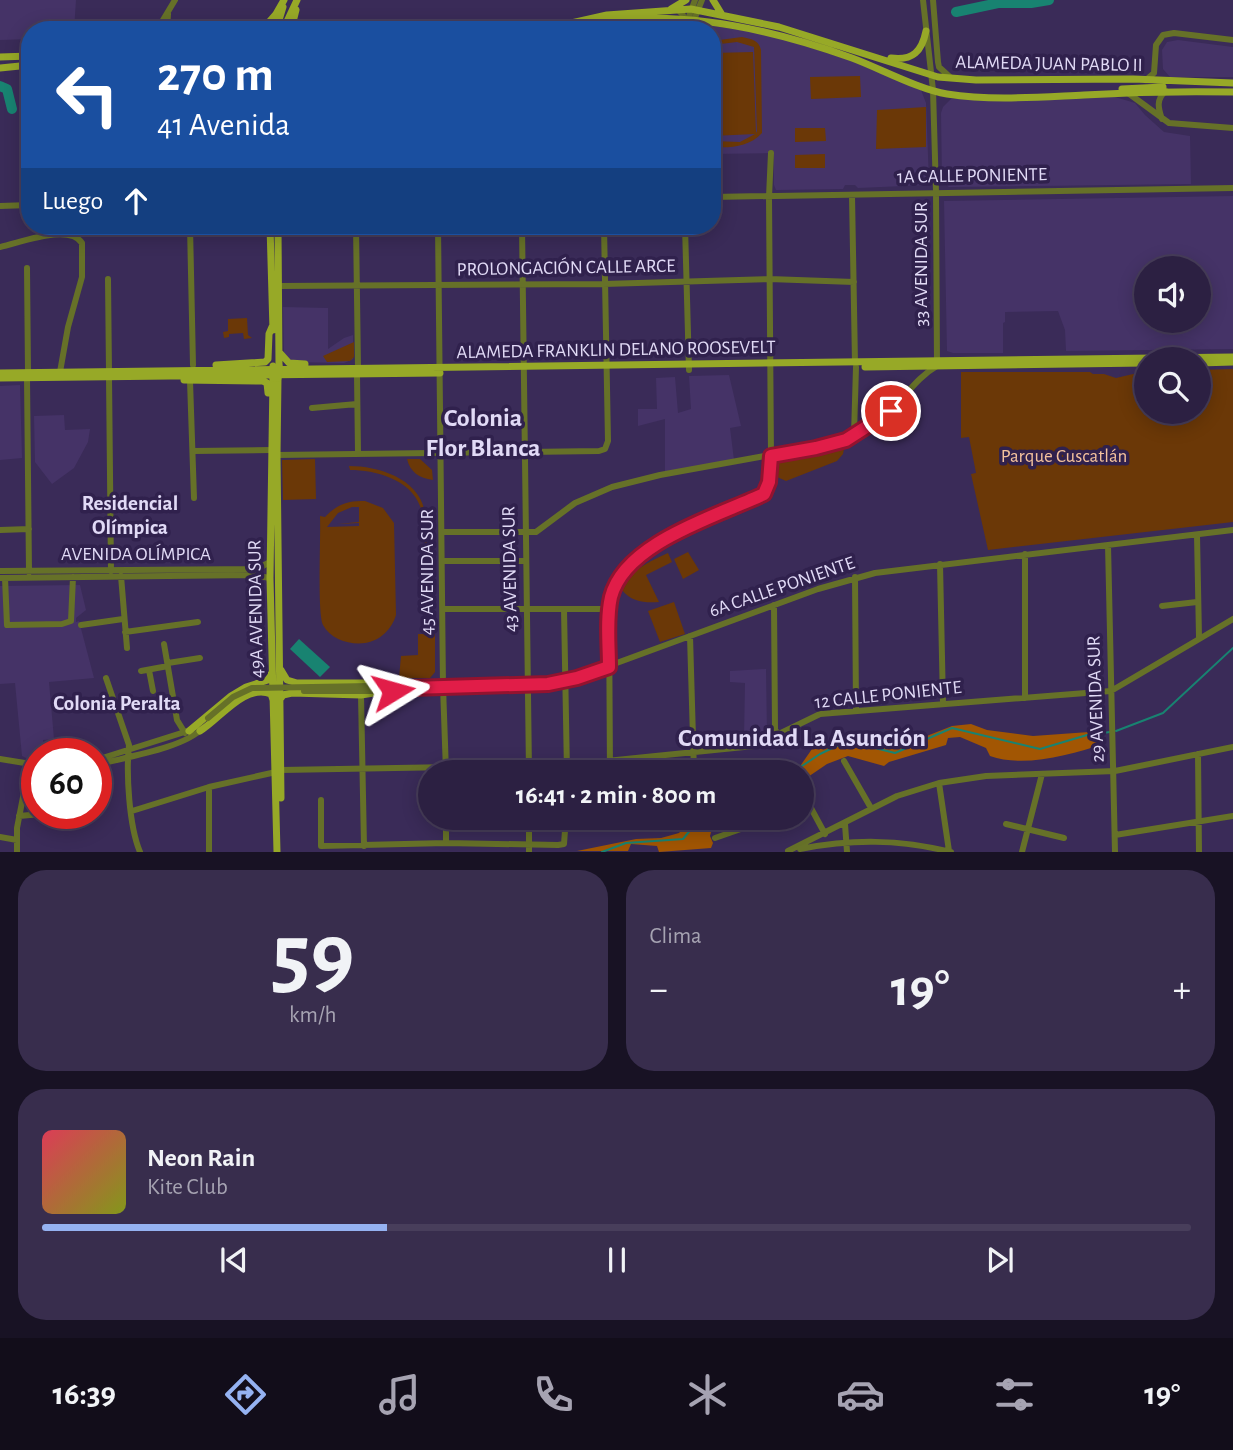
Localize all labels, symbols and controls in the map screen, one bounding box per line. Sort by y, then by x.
icon: left [42,49,133,140]
text: 270 m [157,51,274,100]
street label: ALAMEDA JUAN PABLO II [955,53,1143,75]
text: 41 Avenida [157,109,290,141]
street label: 1A CALLE PONIENTE [897,165,1047,187]
icon: ahead [117,182,155,220]
text: Luego [42,188,103,214]
street label: 33 AVENIDA SUR [912,202,931,326]
street label: PROLONGACIÓN CALLE ARCE [457,255,675,279]
map controls [1134,256,1211,424]
button: sound [1134,256,1211,333]
street label: ALAMEDA FRANKLIN DELANO ROOSEVELT [456,338,776,362]
button: search [1134,347,1211,424]
pin [861,381,921,441]
icon: arrive [872,392,910,430]
district label: Colonia Flor Blanca [426,405,540,461]
park label: Parque Cuscatlán [1001,447,1127,466]
district label: Residencial Olímpica [82,493,178,538]
street label: 43 AVENIDA SUR [499,506,521,632]
street label: 45 AVENIDA SUR [418,509,437,635]
street label: 49A AVENIDA SUR [245,540,267,678]
street label: AVENIDA OLÍMPICA [61,543,211,564]
street label: 6A CALLE PONIENTE [707,553,857,621]
street label: 29 AVENIDA SUR [1084,635,1108,763]
position arrow [356,654,430,728]
street label: 12 CALLE PONIENTE [814,678,962,712]
district label: Colonia Peralta [53,693,181,714]
district label: Comunidad La Asunción [678,725,926,751]
speed limit sign: 60 [21,738,112,829]
text: 16:41 · 2 min · 800 m [516,782,716,808]
text: 59 [271,911,354,1002]
text: Clima [650,925,702,948]
text: 19° [891,963,950,1015]
text: − [650,971,668,1009]
text: + [1173,971,1191,1009]
text: km/h [289,1004,336,1027]
text: Neon Rain [147,1145,255,1171]
text: Kite Club [147,1176,228,1199]
icon: previous [215,1241,253,1279]
icon: pause [598,1241,636,1279]
icon: next [981,1241,1019,1279]
icon: directions [221,1370,270,1419]
icon: music [375,1370,424,1419]
icon: phone [529,1370,578,1419]
icon: climate [683,1370,732,1419]
icon: car [836,1370,885,1419]
icon: filters [990,1370,1039,1419]
text: 16:39 [52,1378,116,1410]
text: 19° [1144,1378,1180,1410]

